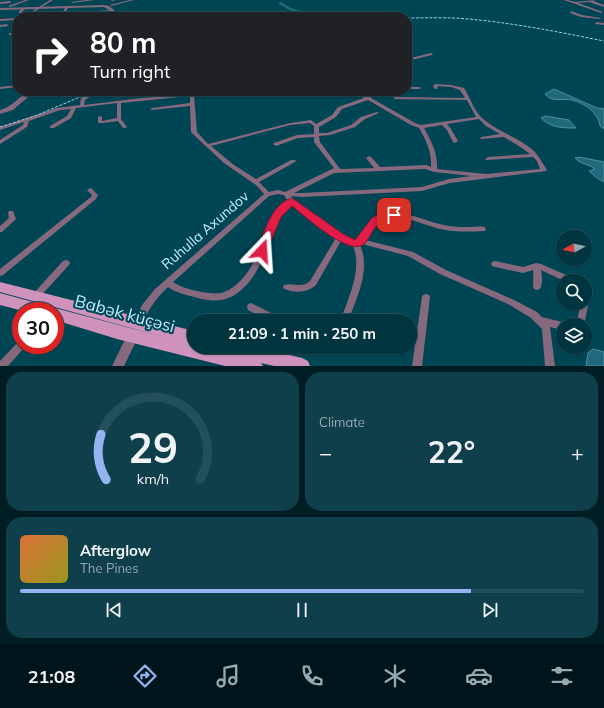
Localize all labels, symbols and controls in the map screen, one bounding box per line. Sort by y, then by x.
text: 80 m [90,25,156,60]
icon: right [24,28,76,80]
text: Turn right [90,60,170,83]
street label: Ruhulla Axundov [157,187,253,273]
pin [377,198,411,232]
icon: arrive [383,204,405,226]
position arrow [241,230,283,272]
north arrow [556,230,592,266]
map controls [556,230,592,354]
button: search [556,274,592,310]
street label: Babək küçəsi [73,290,177,336]
speed limit sign: 30 [12,302,64,354]
button: layers [556,318,592,354]
text: 21:09 · 1 min · 250 m [228,324,376,343]
text: Climate [319,414,365,430]
text: 29 [128,420,177,472]
text: 22° [428,433,475,471]
text: − [319,439,332,467]
text: + [571,439,584,467]
text: km/h [136,469,169,487]
text: Afterglow [80,541,151,560]
text: The Pines [80,560,139,576]
icon: previous [103,599,125,621]
icon: pause [291,599,313,621]
icon: next [479,599,501,621]
icon: directions [131,662,159,690]
icon: music [214,662,242,690]
icon: phone [298,662,326,690]
icon: climate [381,662,409,690]
icon: car [465,662,493,690]
icon: filters [548,662,576,690]
text: 21:08 [28,665,75,688]

